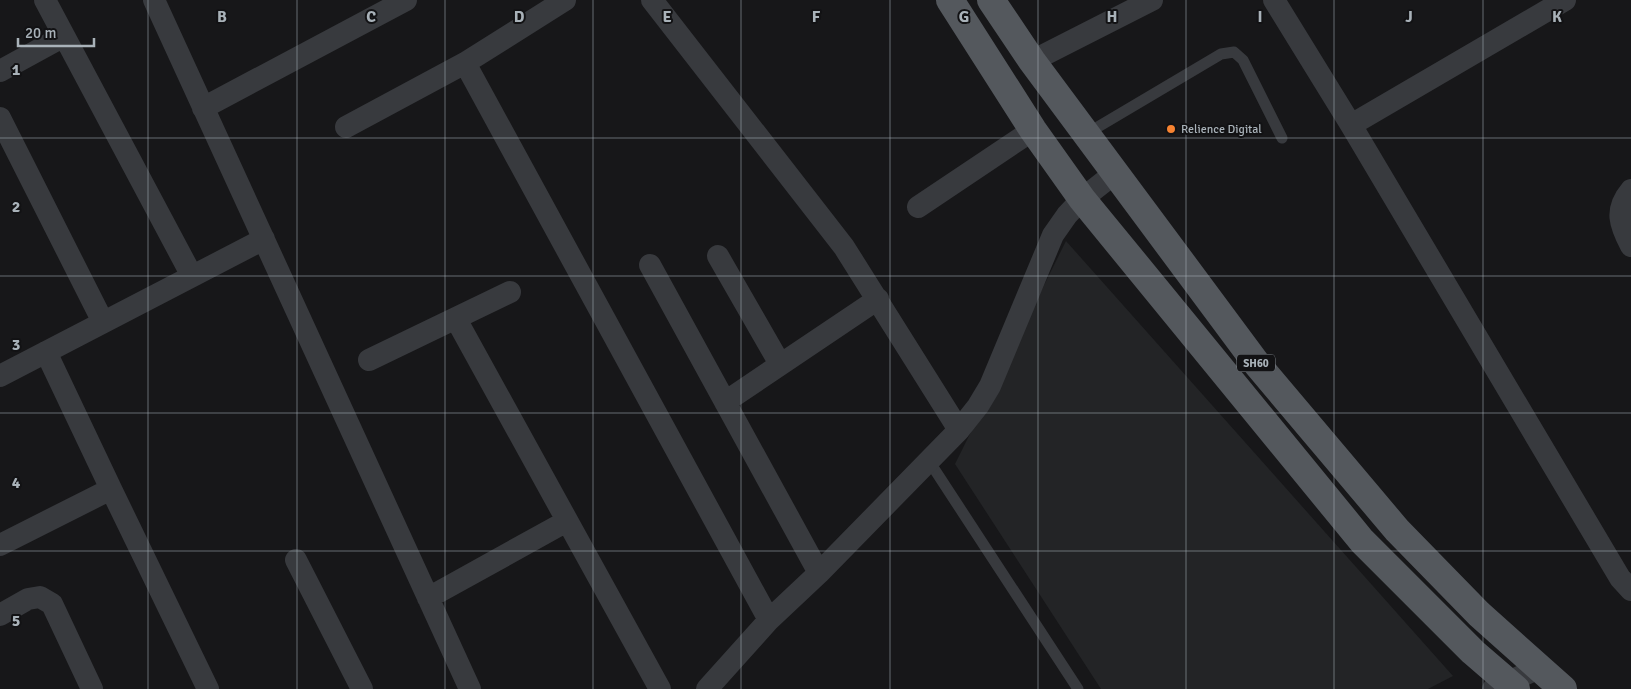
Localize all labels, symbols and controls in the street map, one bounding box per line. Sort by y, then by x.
text: B [217,7,227,27]
text: C [366,7,376,27]
text: D [514,7,525,27]
text: E [662,7,672,27]
text: F [812,7,821,27]
text: G [959,7,969,27]
text: H [1107,7,1117,27]
text: I [1257,7,1263,27]
text: J [1405,7,1413,27]
text: K [1552,7,1562,27]
scale bar [18,15,94,47]
text: 20 m [25,24,56,42]
text: 1 [12,60,21,80]
place label: Relience Digital [1181,122,1262,137]
marker: Relience Digital [1165,123,1177,135]
text: 2 [12,197,20,217]
text: 3 [12,335,20,355]
road number: SH60 [1237,354,1275,372]
text: 4 [12,473,21,493]
text: 5 [12,611,20,631]

